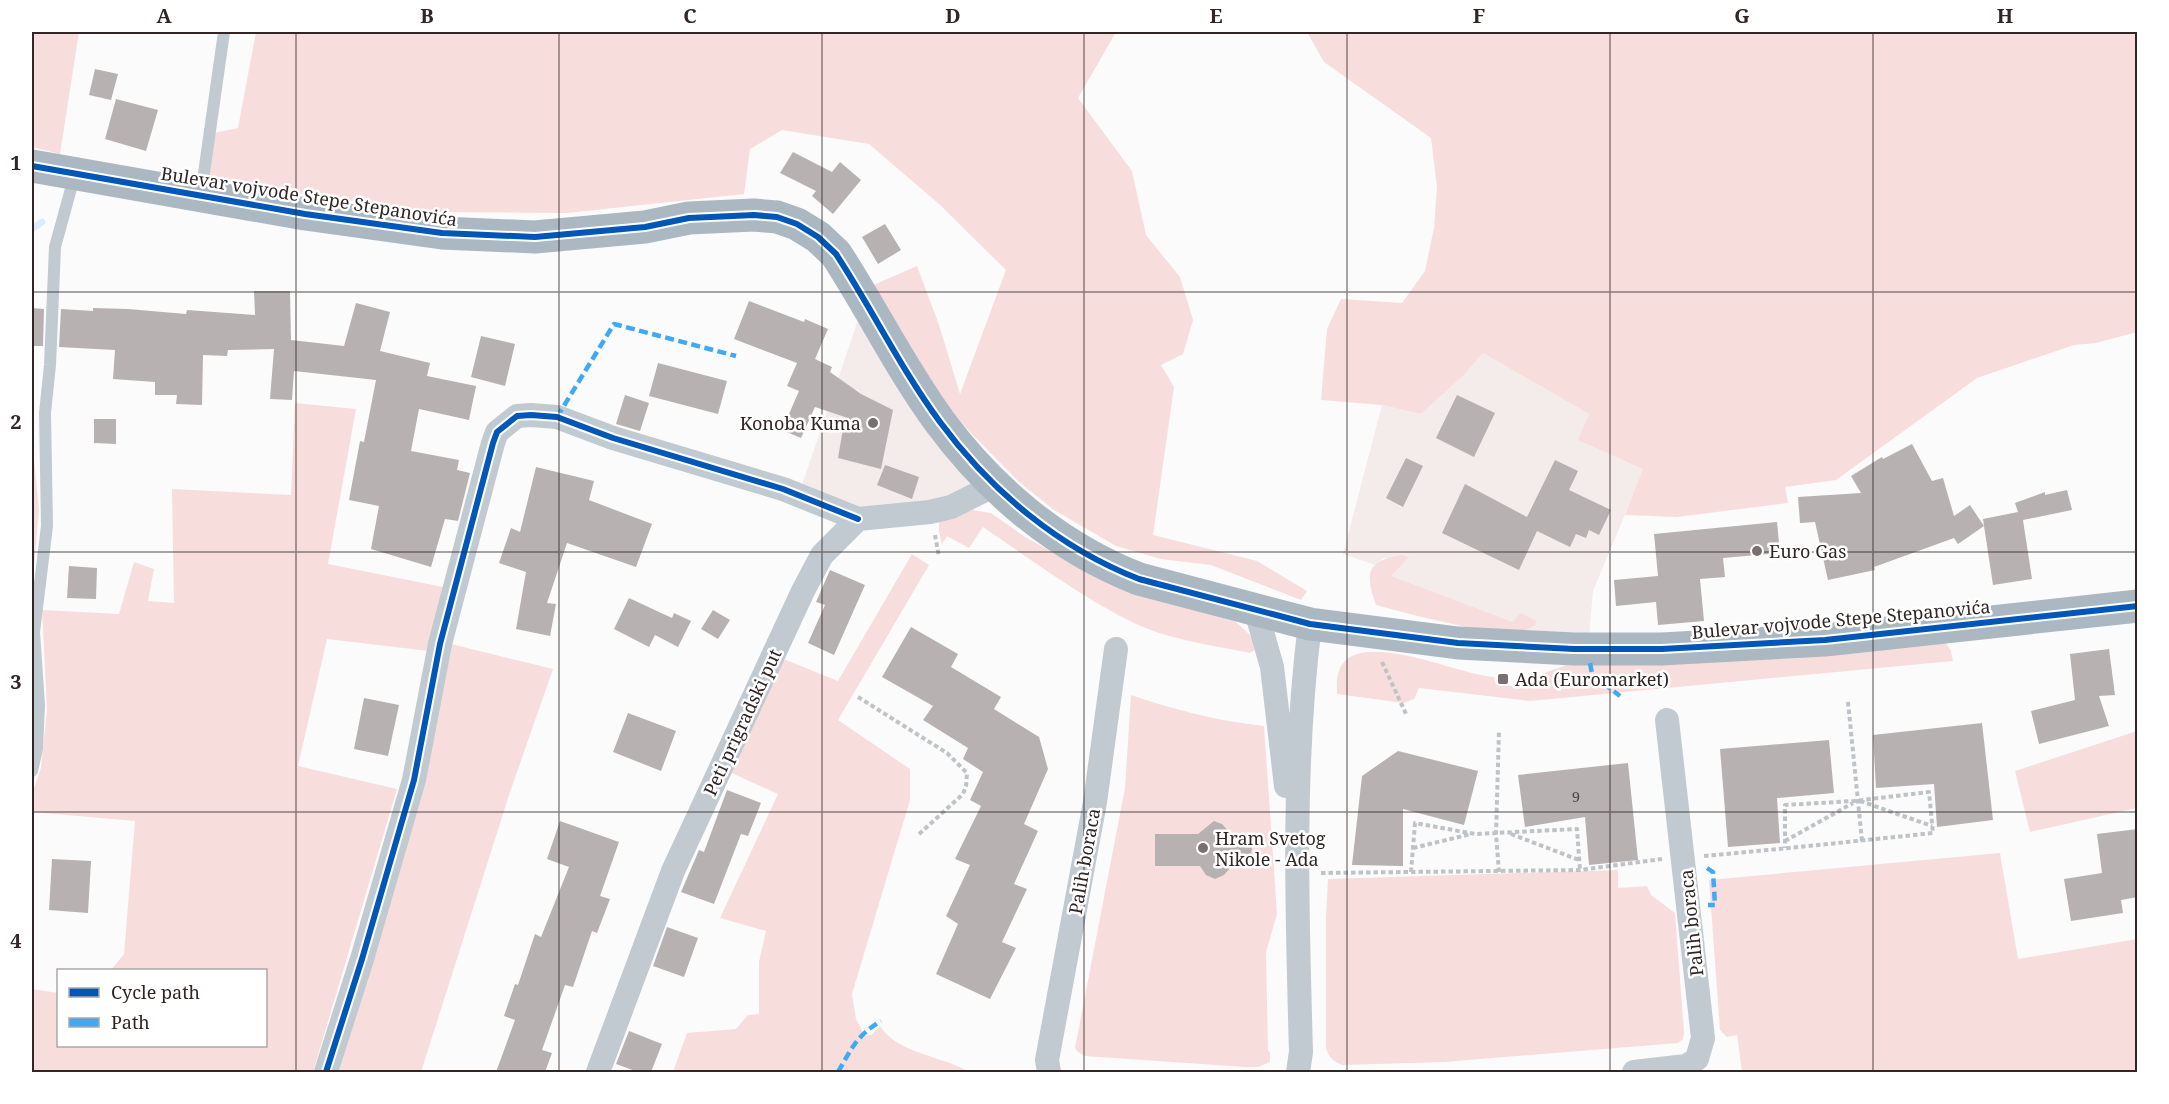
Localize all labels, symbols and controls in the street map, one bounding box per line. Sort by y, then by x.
text: A [156,2,172,29]
text: B [420,2,434,29]
text: C [683,2,697,29]
text: D [945,2,961,29]
text: E [1209,2,1223,29]
text: F [1473,2,1485,29]
text: G [1734,2,1750,29]
text: H [1997,2,2013,29]
text: 1 [10,149,22,176]
street label: Bulevar vojvode Stepe Stepanovića [159,161,459,231]
text: 2 [10,408,22,435]
place label: Konoba Kuma [740,411,861,435]
marker: Konoba Kuma [866,416,880,430]
place label: Euro Gas [1769,539,1846,563]
marker: Euro Gas [1750,544,1764,558]
street label: Bulevar vojvode Stepe Stepanovića [1691,594,1991,644]
street label: Peti prigradski put [697,645,787,799]
place label: Ada (Euromarket) [1515,667,1669,691]
text: 3 [10,668,22,695]
marker: Ada (Euromarket) [1496,672,1510,686]
house number: 9 [1572,786,1580,806]
street label: Palih boraca [1063,806,1105,916]
place label: Hram Svetog Nikole - Ada [1215,826,1326,871]
marker: Hram Svetog Nikole - Ada [1196,841,1210,855]
street label: Palih boraca [1673,868,1709,978]
text: 4 [10,927,22,954]
legend [57,969,267,1047]
text: Cycle path [111,980,200,1004]
text: Path [111,1010,150,1034]

